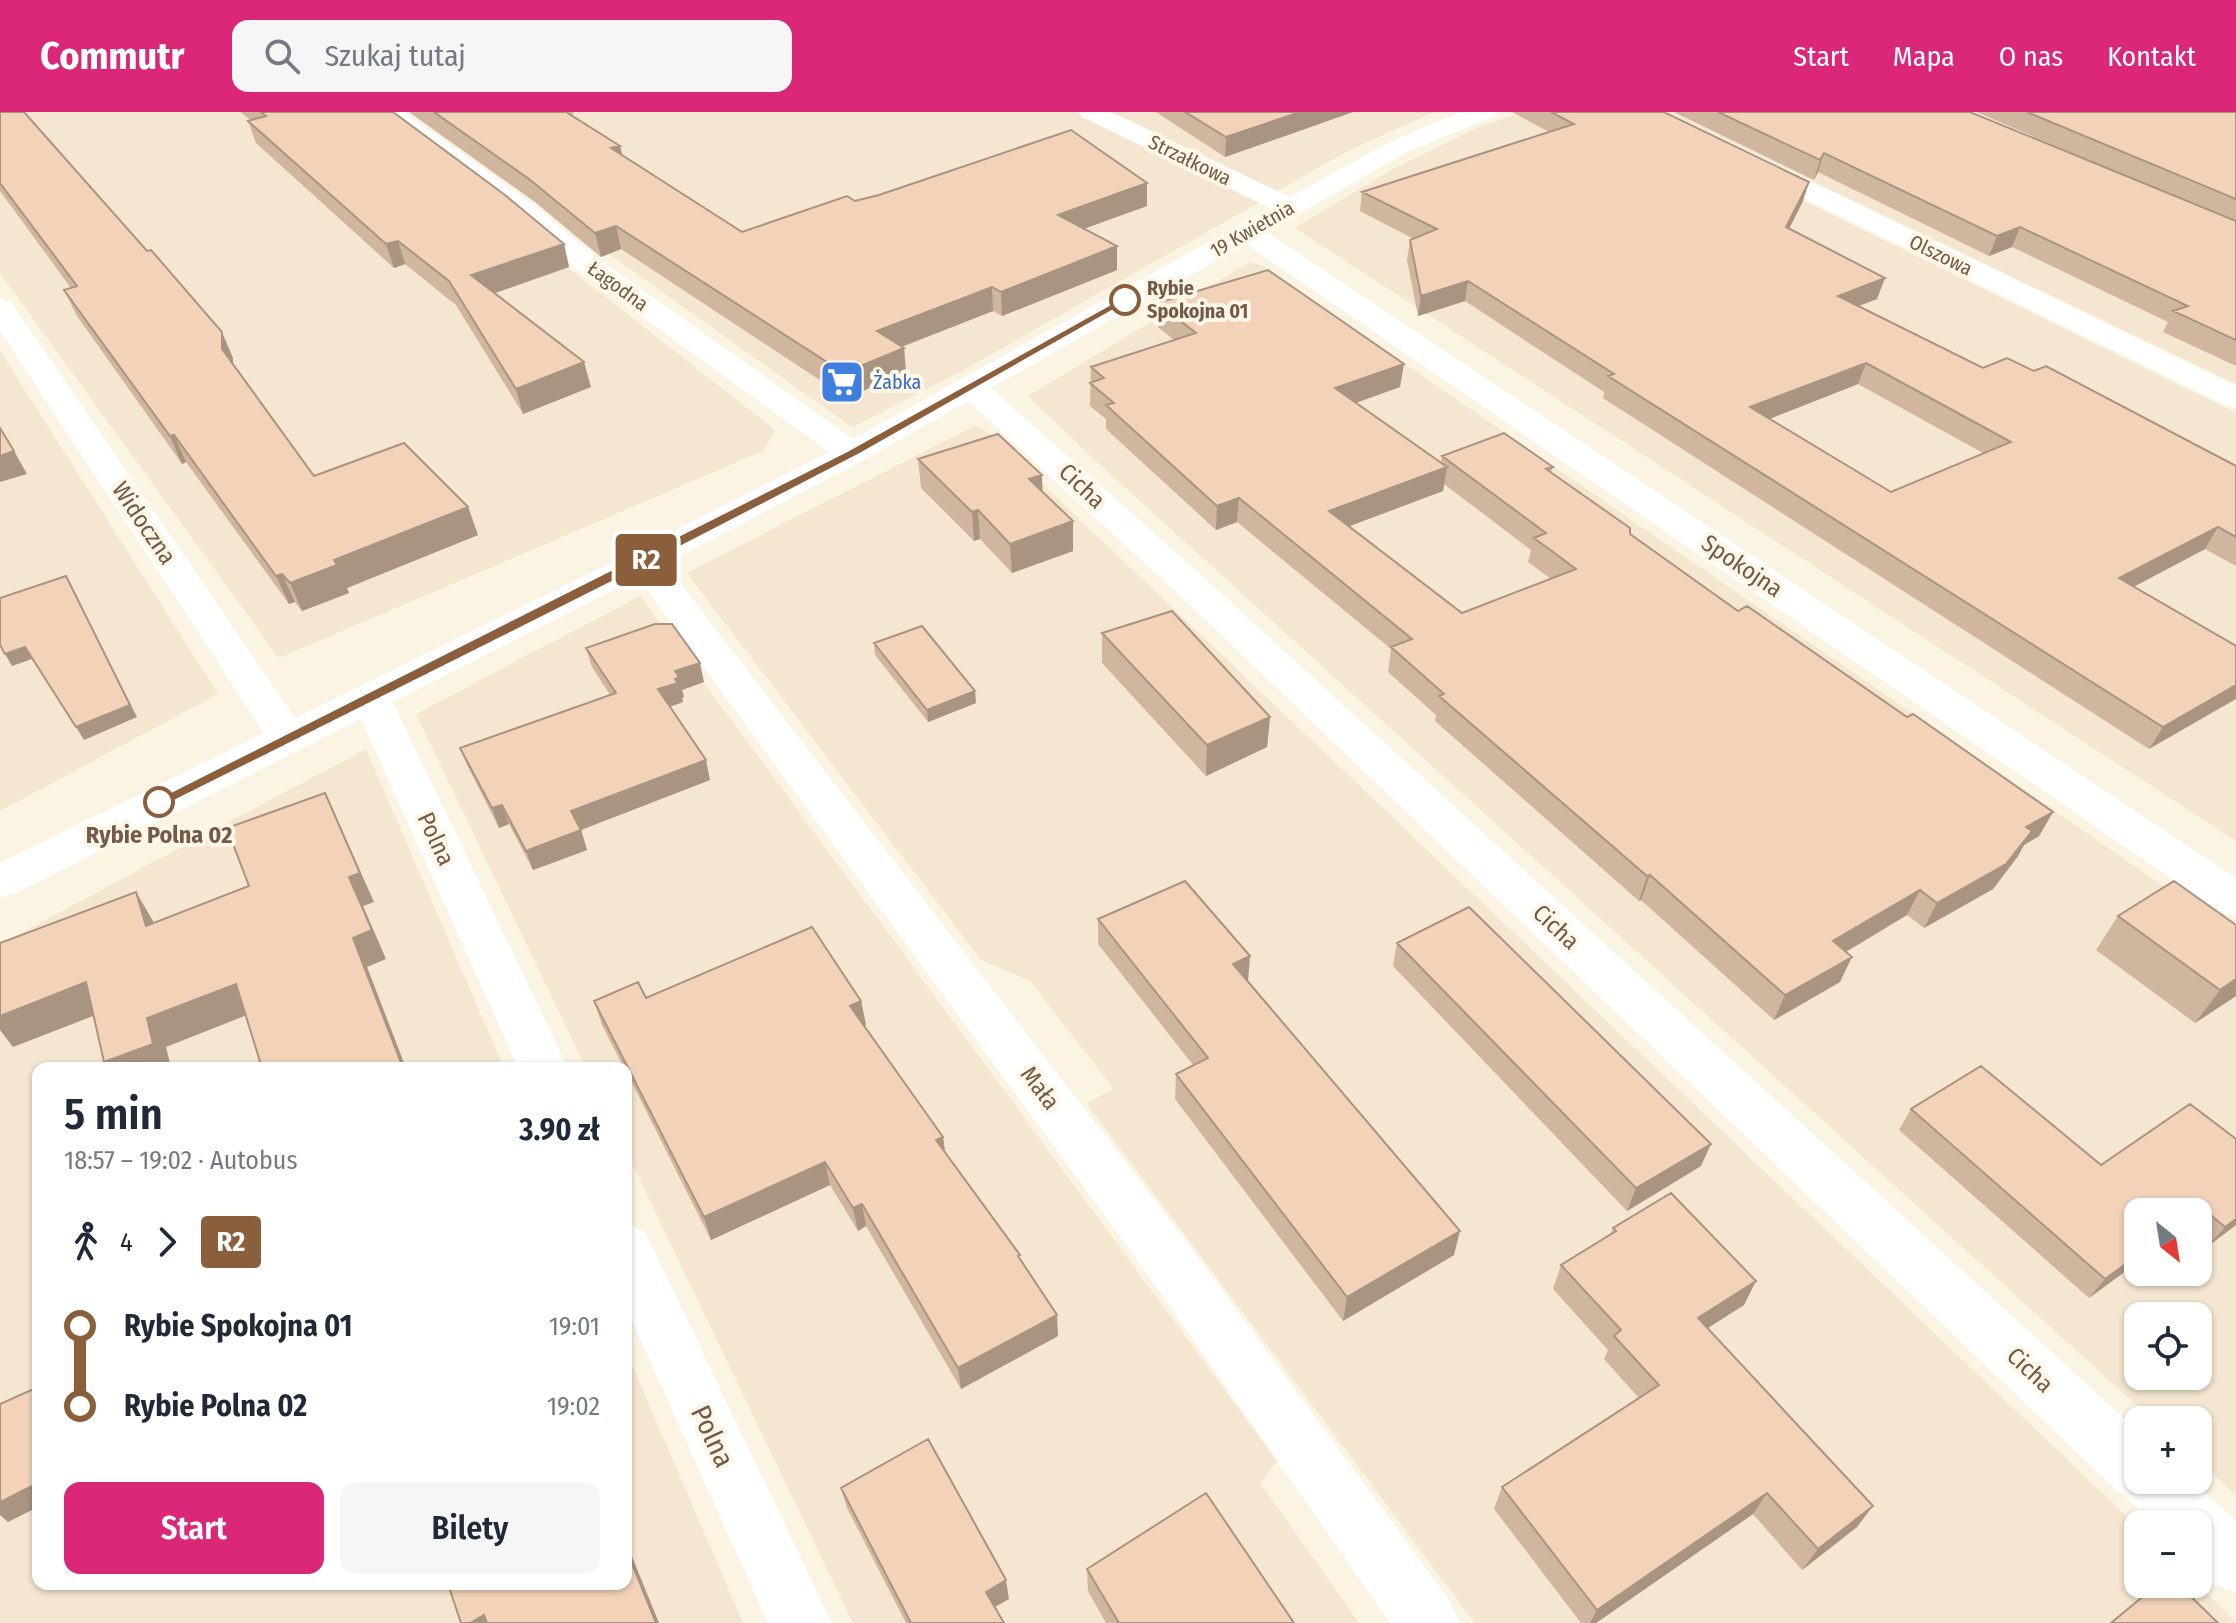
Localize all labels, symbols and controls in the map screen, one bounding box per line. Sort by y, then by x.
search box [232,20,792,92]
text: Commutr [40,33,184,79]
icon: search [260,34,304,78]
text: Szukaj tutaj [324,38,466,74]
text: Start [1793,40,1849,73]
text: Mapa [1893,40,1955,73]
text: O nas [1999,40,2063,73]
text: Kontakt [2107,40,2196,73]
street label: Strzałkowa [1145,130,1235,190]
street label: 19 Kwietnia [1206,195,1298,263]
street label: Olszowa [1905,229,1977,281]
street label: Łagodna [583,256,653,316]
place label: Rybie Spokojna 01 [1147,276,1248,323]
marker: Rybie Spokojna 01 [1110,285,1140,315]
supermarket icon: Żabka [818,358,866,406]
place label: Żabka [873,370,921,394]
street label: Cicha [1053,458,1111,514]
street label: Widoczna [106,476,182,570]
street label: Spokojna [1696,529,1788,603]
line badge: R2 [610,534,682,586]
text: R2 [632,543,660,576]
marker: Rybie Polna 02 [144,787,174,817]
street label: Polna [412,808,460,870]
place label: Rybie Polna 02 [86,821,232,849]
street label: Cicha [1527,899,1585,955]
street label: Mała [1015,1061,1065,1115]
text: 5 min [64,1088,163,1141]
text: 3.90 zł [519,1112,600,1148]
text: 18:57 – 19:02 · Autobus [64,1145,298,1176]
north arrow [2124,1198,2212,1286]
map controls [2124,1198,2212,1598]
icon: walk [64,1220,108,1264]
icon: forward [145,1220,189,1264]
text: R2 [217,1225,245,1258]
text: 4 [120,1227,133,1258]
button: locate [2124,1302,2212,1390]
text: Rybie Spokojna 01 [124,1308,352,1344]
text: 19:01 [549,1311,600,1342]
street label: Cicha [2001,1342,2059,1398]
text: Rybie Polna 02 [124,1388,307,1424]
text: 19:02 [547,1391,600,1422]
street label: Polna [684,1400,741,1472]
button: + [2124,1406,2212,1494]
button: Start [64,1482,324,1574]
button: Bilety [340,1482,600,1574]
button: − [2124,1510,2212,1598]

